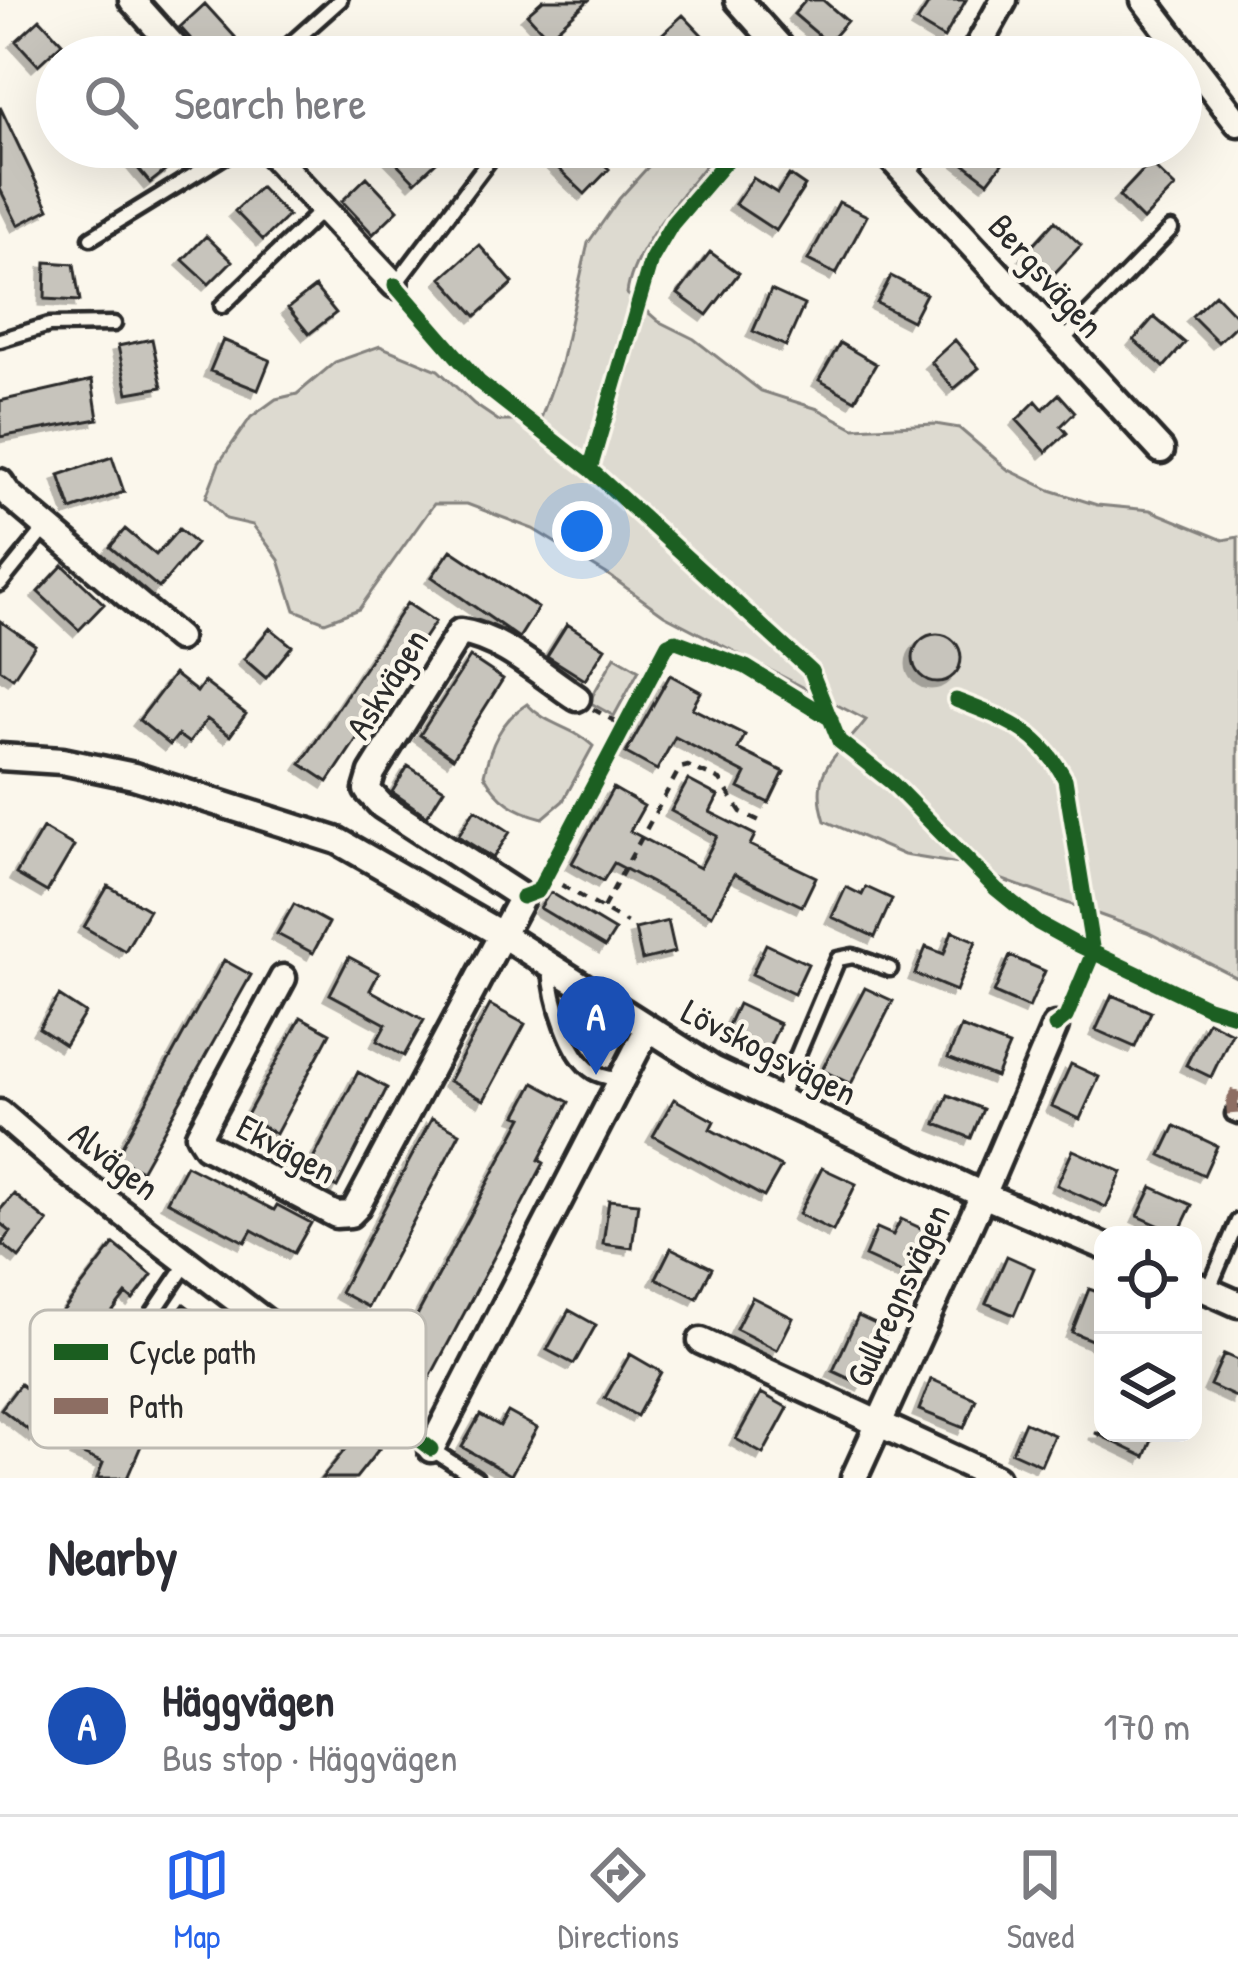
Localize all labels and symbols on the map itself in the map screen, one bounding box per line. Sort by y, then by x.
street label: Bergsvägen [978,202,1116,348]
your location [552,501,612,561]
street label: Askvägen [333,618,439,748]
pin: A [557,976,635,1075]
street label: Lövskogsvägen [674,986,866,1116]
street label: Ekvägen [229,1101,345,1195]
street label: Alvägen [60,1109,170,1211]
street label: Gullregnsvägen [833,1196,961,1394]
legend [30,1310,426,1448]
text: Cycle path [129,1330,256,1375]
text: Path [129,1384,183,1428]

